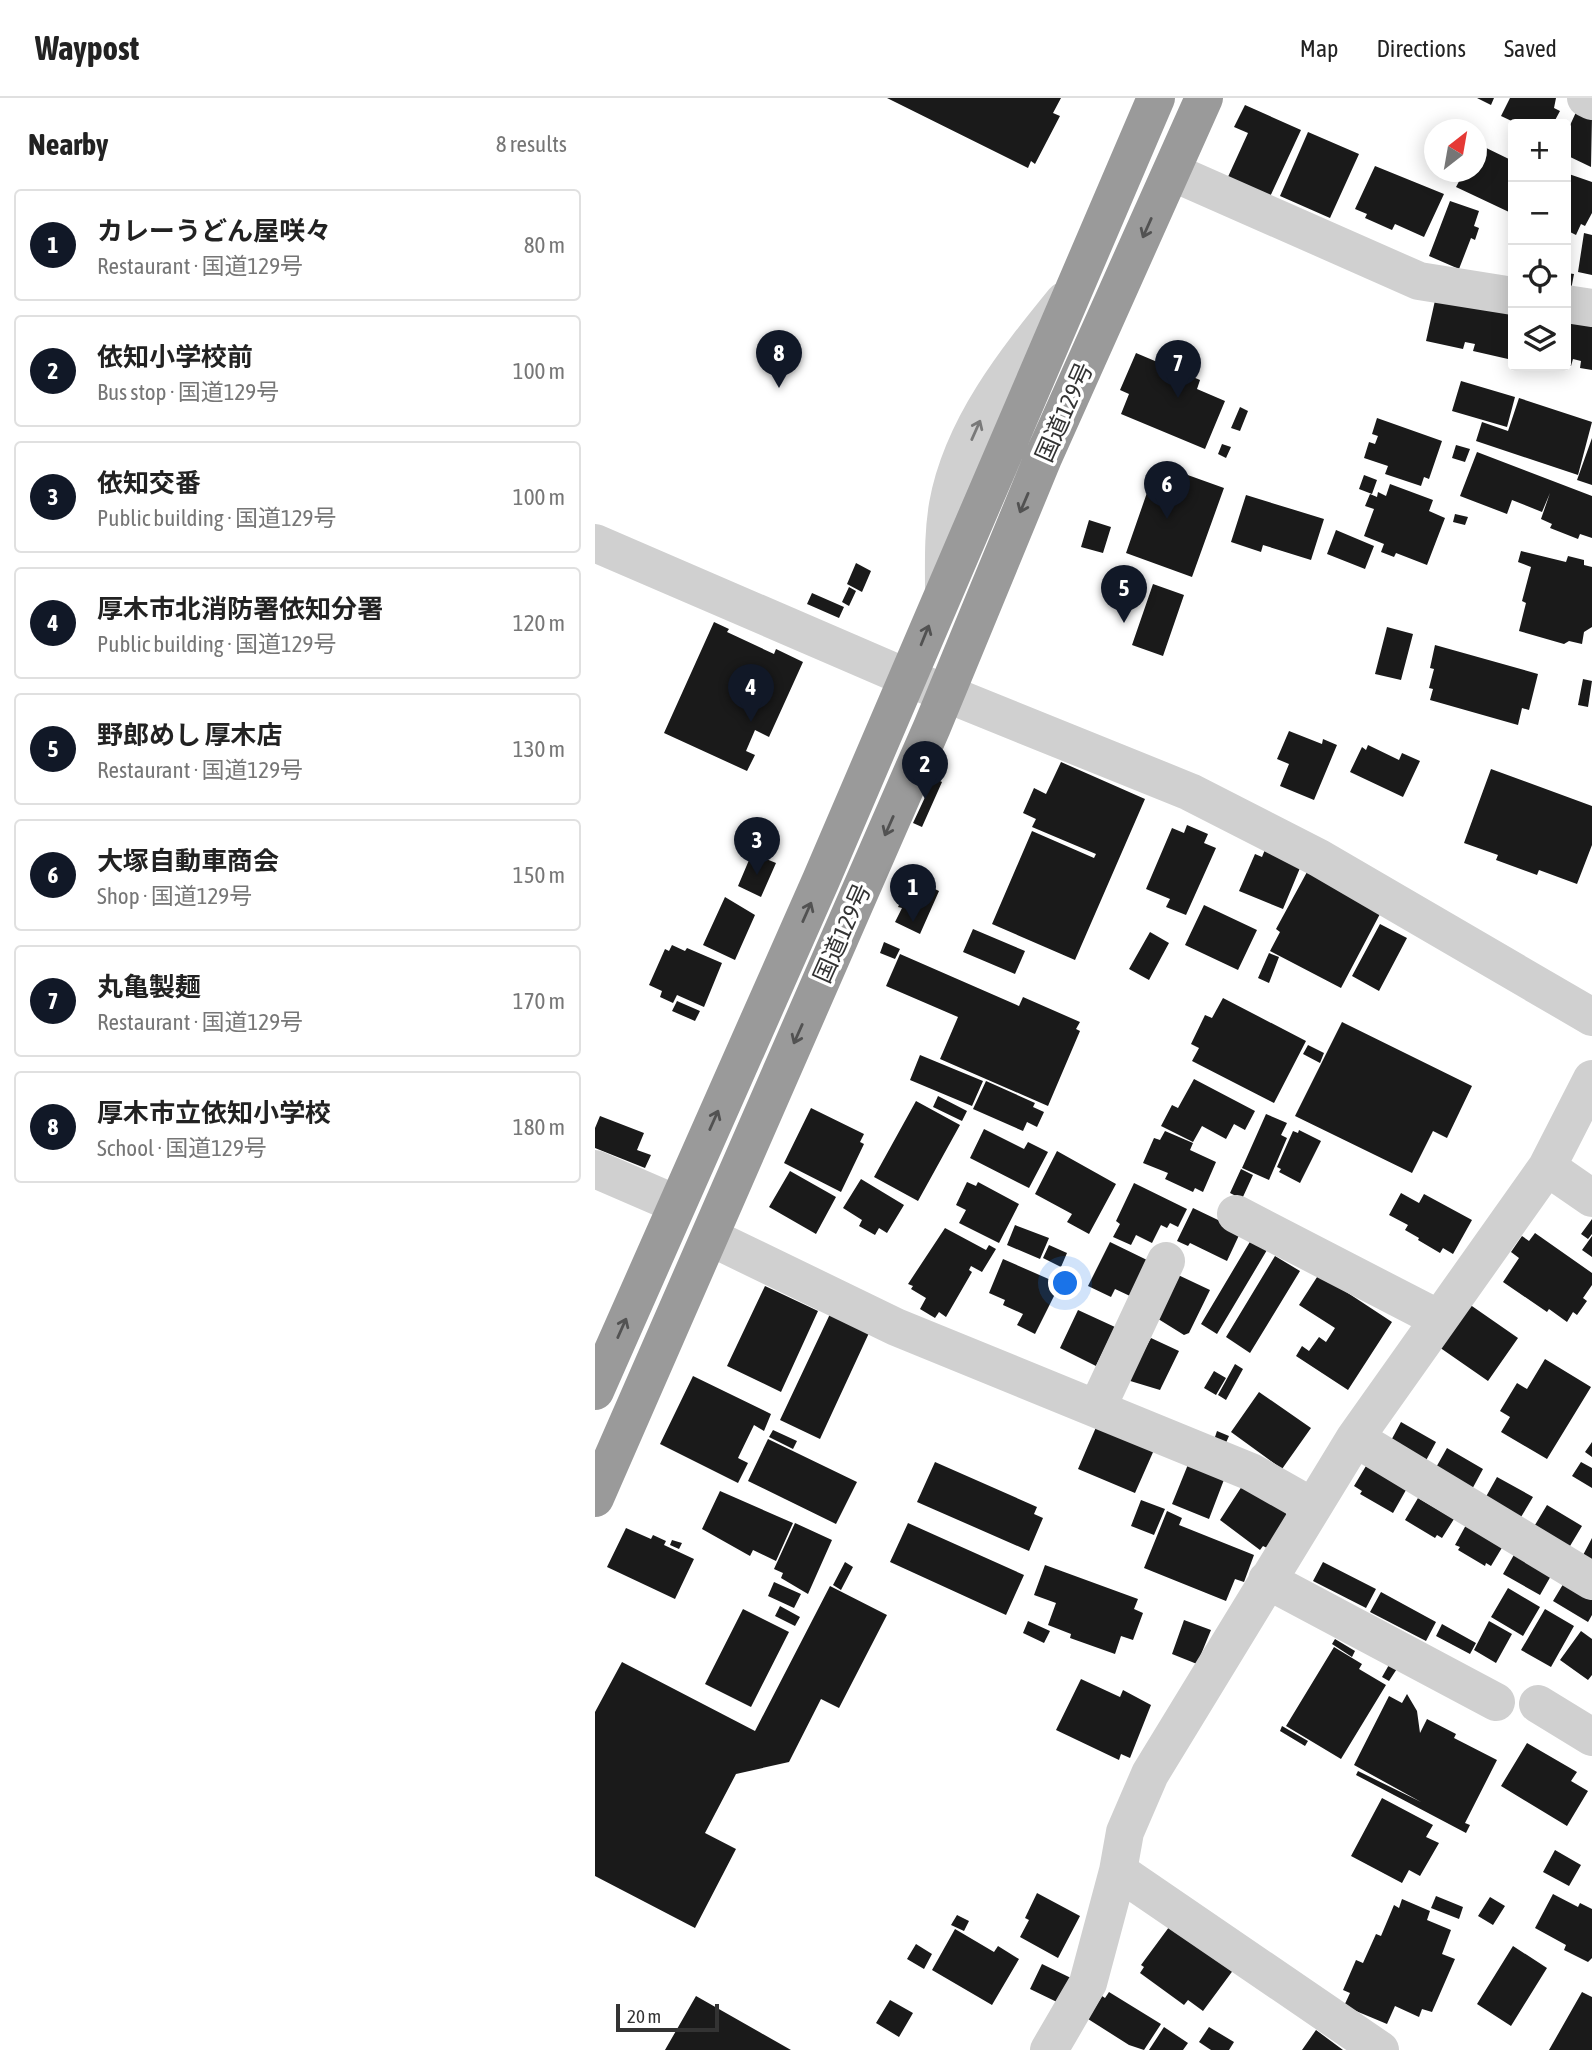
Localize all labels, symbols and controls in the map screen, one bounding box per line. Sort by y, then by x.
text: Waypost [35,29,139,67]
text: Map [1300,35,1338,62]
text: Directions [1376,35,1466,62]
text: Saved [1504,35,1557,62]
north arrow [1424,119,1487,182]
map controls [1508,119,1571,371]
button: + [1508,119,1571,182]
text: Nearby [28,127,108,161]
text: 8 results [496,131,567,157]
button: − [1508,182,1571,245]
text: カレーうどん屋咲々 [97,216,331,246]
one-way arrow [1140,217,1153,238]
text: 1 [48,232,58,258]
text: 80 m [524,232,565,258]
button: locate [1508,245,1571,308]
text: Restaurant · 国道129号 [97,253,303,279]
button: layers [1508,308,1571,371]
pin: 8 [756,330,802,388]
pin: 7 [1155,340,1201,398]
text: 依知小学校前 [97,342,253,372]
text: 2 [48,358,58,384]
text: 100 m [513,358,565,384]
street label: 国道129号 [1030,358,1098,466]
text: Bus stop · 国道129号 [97,379,279,405]
one-way arrow [970,420,983,441]
pin: 6 [1144,461,1190,519]
text: 依知交番 [97,468,201,498]
text: 3 [48,484,58,510]
text: 100 m [513,484,565,510]
one-way arrow [1017,492,1030,513]
text: Public building · 国道129号 [97,505,336,531]
pin: 5 [1101,565,1147,623]
text: 厚木市北消防署依知分署 [97,594,383,624]
text: 4 [48,610,58,636]
text: 120 m [513,610,565,636]
one-way arrow [920,625,933,647]
text: Public building · 国道129号 [97,631,336,657]
pin: 4 [728,664,774,722]
text: 野郎めし 厚木店 [97,720,283,750]
text: 5 [48,736,58,762]
text: 130 m [513,736,565,762]
pin: 2 [902,741,948,799]
text: Restaurant · 国道129号 [97,757,303,783]
one-way arrow [882,814,895,836]
pin: 3 [734,817,780,875]
text: 大塚自動車商会 [97,846,279,876]
text: 6 [48,862,58,888]
text: 150 m [513,862,565,888]
pin: 1 [890,864,936,922]
street label: 国道129号 [808,879,876,987]
text: Shop · 国道129号 [97,883,252,909]
one-way arrow [801,902,814,923]
text: 丸亀製麺 [97,972,201,1002]
text: 7 [48,988,58,1014]
text: 170 m [513,988,565,1014]
text: Restaurant · 国道129号 [97,1009,303,1035]
one-way arrow [791,1023,804,1044]
text: 厚木市立依知小学校 [97,1098,331,1128]
one-way arrow [708,1110,721,1131]
text: 8 [48,1114,58,1140]
text: 180 m [513,1114,565,1140]
text: School · 国道129号 [97,1135,267,1161]
your location [1048,1266,1082,1300]
one-way arrow [616,1318,629,1339]
scale bar [616,2001,719,2033]
text: 20 m [627,2005,661,2027]

